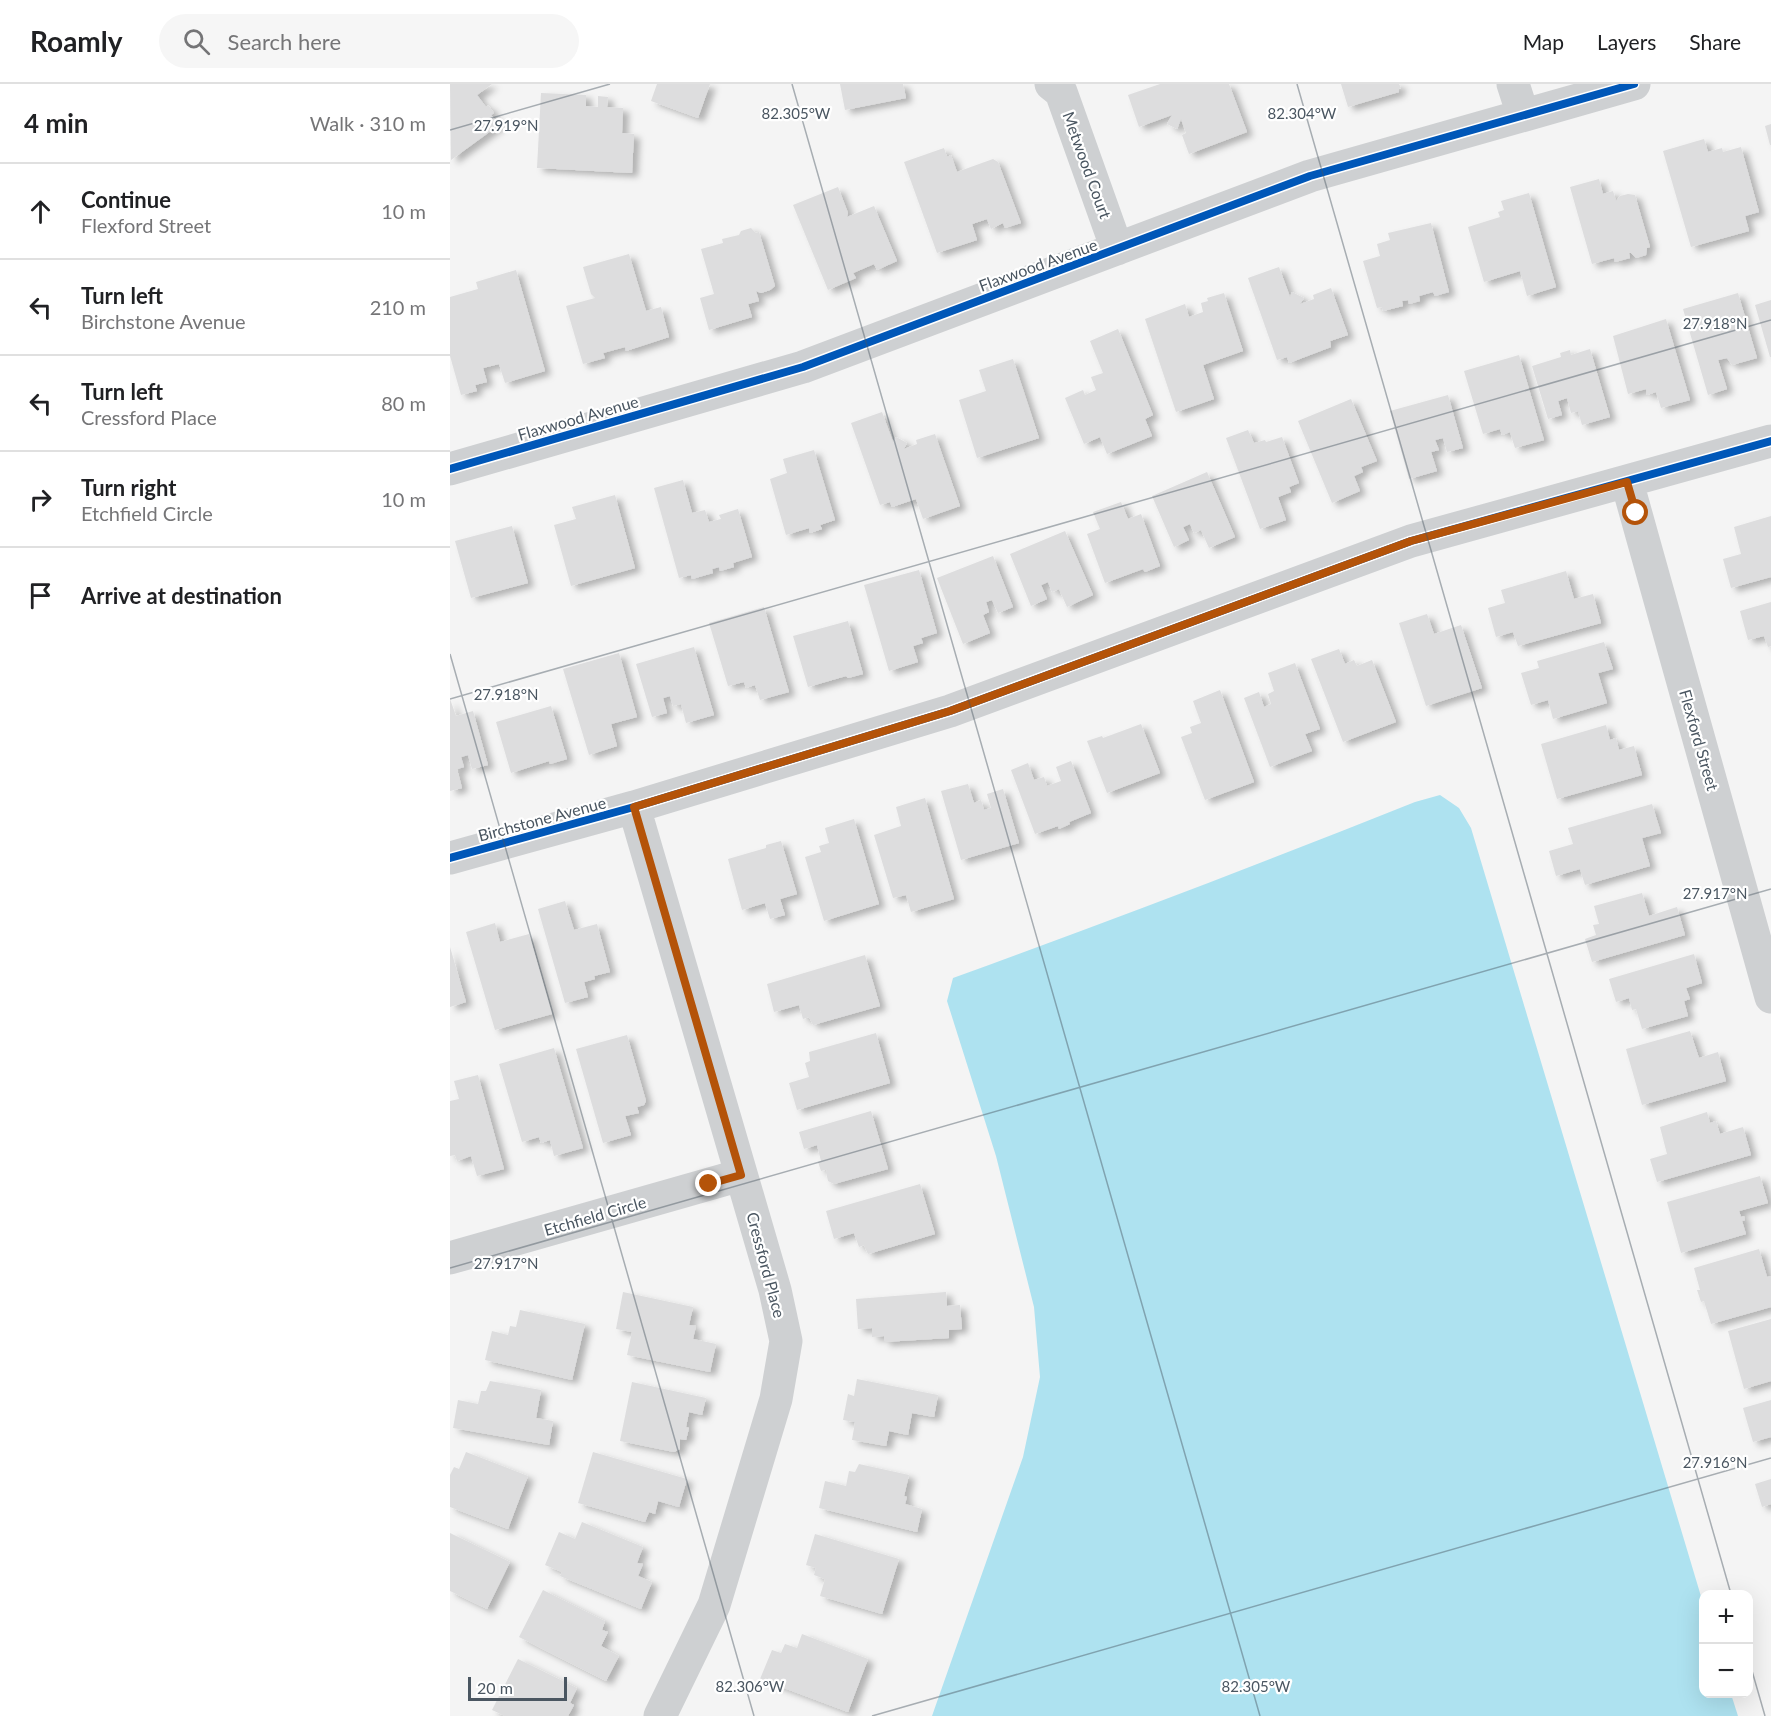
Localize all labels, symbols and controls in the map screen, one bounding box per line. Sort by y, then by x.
search box [159,14,579,68]
text: Roamly [30,24,123,58]
icon: search [180,25,213,58]
text: Search here [228,28,341,55]
text: Map [1523,29,1564,54]
text: Layers [1597,29,1656,54]
text: Share [1689,29,1741,54]
text: 82.305°W [762,104,831,122]
text: 82.304°W [1268,104,1337,122]
text: 4 min [24,107,88,139]
street label: Metwood Court [1059,109,1116,221]
text: Walk · 310 m [310,111,426,135]
text: 27.919°N [474,116,538,134]
text: Continue [81,186,171,213]
icon: ahead [24,195,57,228]
text: 10 m [381,199,426,223]
text: Flexford Street [81,213,211,237]
street label: Flaxwood Avenue [976,234,1100,295]
text: Turn left [81,282,163,309]
icon: left [24,291,57,324]
text: 210 m [370,295,426,319]
text: Birchstone Avenue [81,309,246,333]
text: 27.918°N [1683,314,1747,332]
text: Turn left [81,378,163,405]
icon: left [24,387,57,420]
text: 80 m [381,391,426,415]
street label: Flaxwood Avenue [515,391,640,444]
text: Cressford Place [81,405,217,429]
text: Turn right [81,474,176,501]
icon: right [24,483,57,516]
text: 10 m [381,487,426,511]
route start [1622,499,1648,525]
text: Etchfield Circle [81,501,213,525]
icon: arrive [24,579,57,612]
text: Arrive at destination [81,582,282,609]
text: 27.918°N [474,685,538,703]
street label: Flexford Street [1676,687,1723,793]
street label: Birchstone Avenue [476,792,608,845]
text: 27.917°N [1683,884,1747,902]
route end [695,1170,721,1196]
street label: Etchfield Circle [542,1192,648,1239]
street label: Cressford Place [743,1210,790,1320]
text: 27.917°N [474,1254,538,1272]
text: 27.916°N [1683,1453,1747,1471]
map controls [1699,1590,1753,1698]
button: + [1699,1590,1753,1644]
button: − [1699,1644,1753,1698]
scale bar [468,1674,567,1702]
text: 82.306°W [716,1677,785,1695]
text: 82.305°W [1222,1677,1291,1695]
text: 20 m [477,1678,513,1697]

